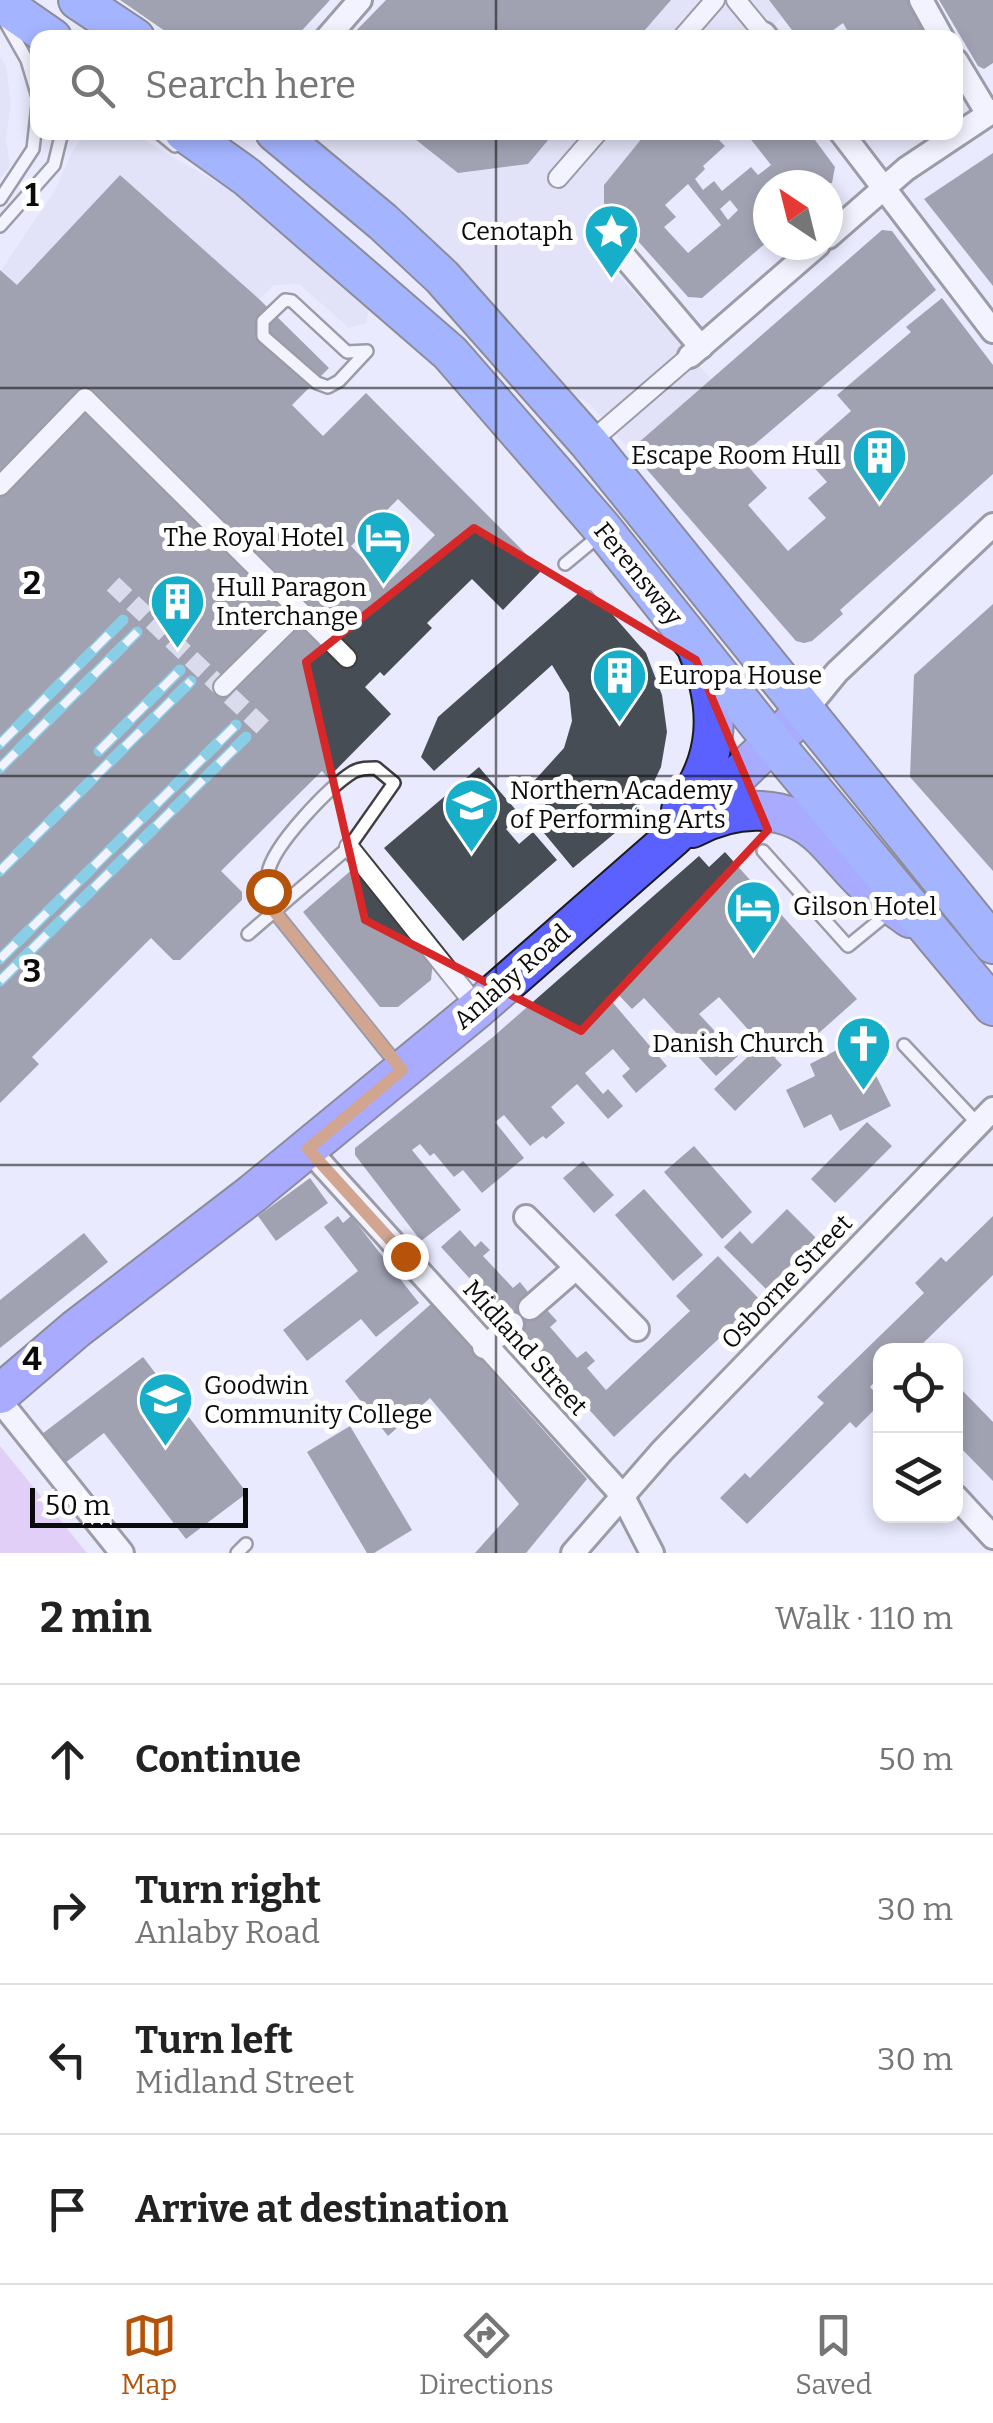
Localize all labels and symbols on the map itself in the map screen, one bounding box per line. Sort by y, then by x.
north arrow [753,170,843,260]
text: 1 [25,176,39,214]
place icon: Cenotaph [582,202,642,281]
place label: Cenotaph [461,217,573,247]
building icon: Escape Room Hull [850,426,910,505]
place label: Escape Room Hull [631,441,841,471]
hotel icon: The Royal Hotel [353,508,413,587]
street label: Ferensway [587,516,689,632]
place label: The Royal Hotel [164,523,344,553]
text: 2 [23,564,41,602]
building icon: Hull Paragon Interchange [147,572,207,651]
place label: Hull Paragon Interchange [216,573,367,632]
building icon: Europa House [589,646,649,725]
place label: Europa House [658,661,822,691]
school or university icon: Northern Academy of Performing Arts [441,775,501,854]
place label: Northern Academy of Performing Arts [510,776,733,835]
route start [246,869,292,915]
hotel icon: Gilson Hotel [724,877,784,956]
place label: Gilson Hotel [793,892,937,922]
street label: Anlaby Road [448,918,577,1036]
text: 3 [23,952,41,990]
church icon: Danish Church [833,1014,893,1093]
place label: Danish Church [652,1029,824,1059]
street label: Osborne Street [715,1209,859,1355]
route end [383,1234,429,1280]
street label: Midland Street [457,1274,593,1422]
text: 4 [22,1340,42,1378]
school or university icon: Goodwin Community College [135,1370,195,1449]
place label: Goodwin Community College [204,1371,433,1430]
scale bar [30,1483,248,1528]

